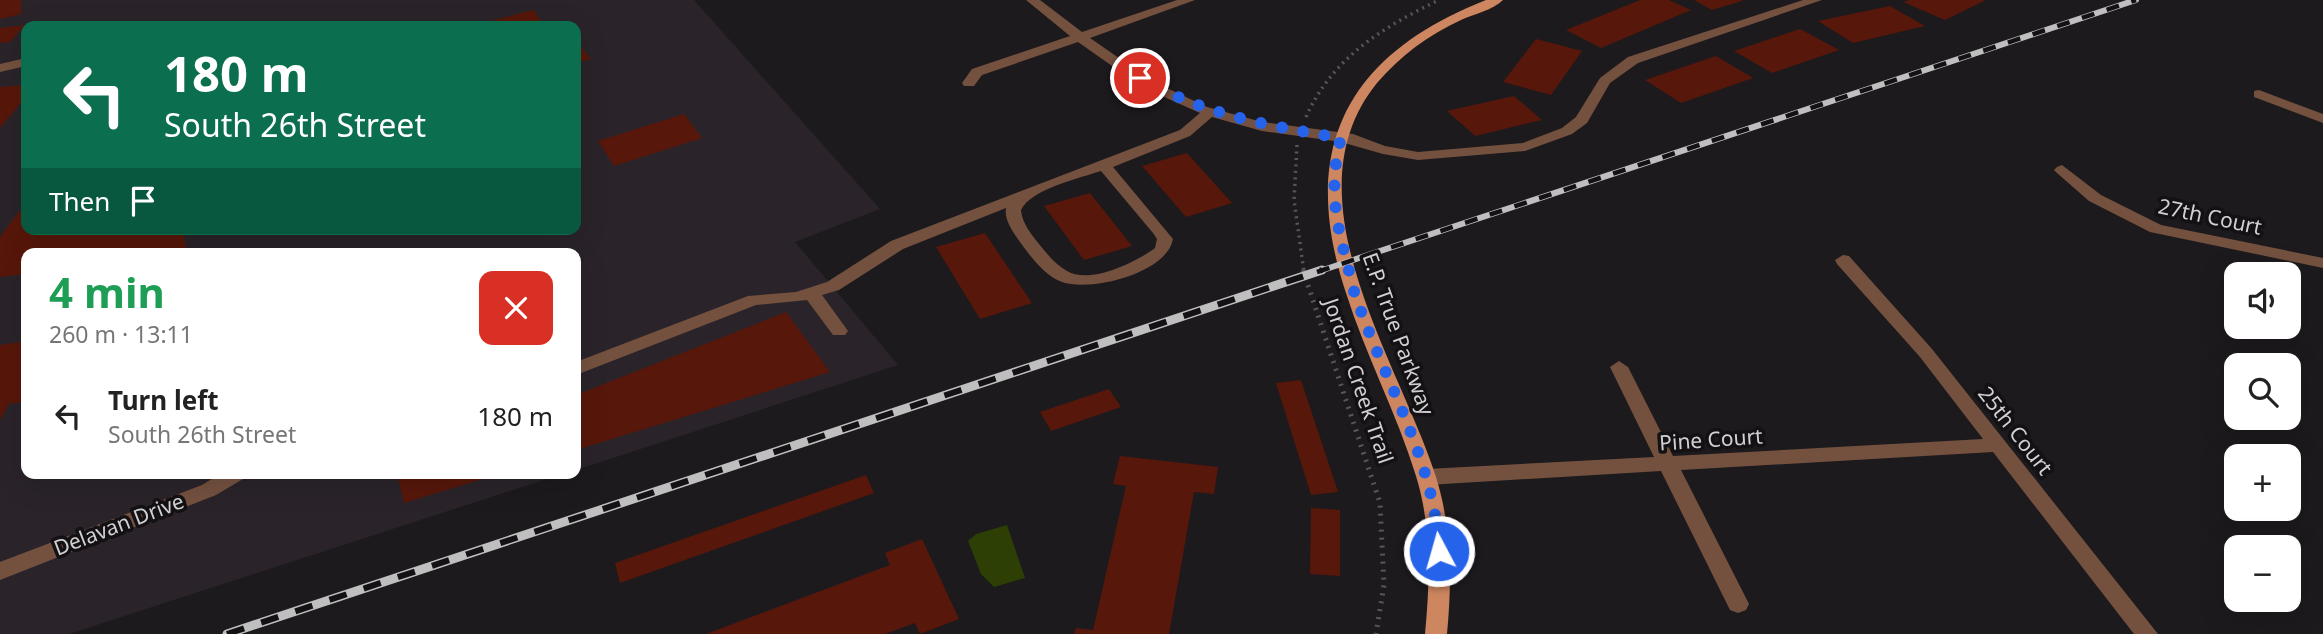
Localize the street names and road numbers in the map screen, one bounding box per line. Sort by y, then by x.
street label: 27th Court [2156,191,2265,241]
street label: E.P. True Parkway [1356,248,1441,419]
street label: Jordan Creek Trail [1317,292,1400,467]
street label: 25th Court [1972,380,2059,481]
street label: Pine Court [1658,421,1764,457]
street label: Delavan Drive [50,486,188,562]

